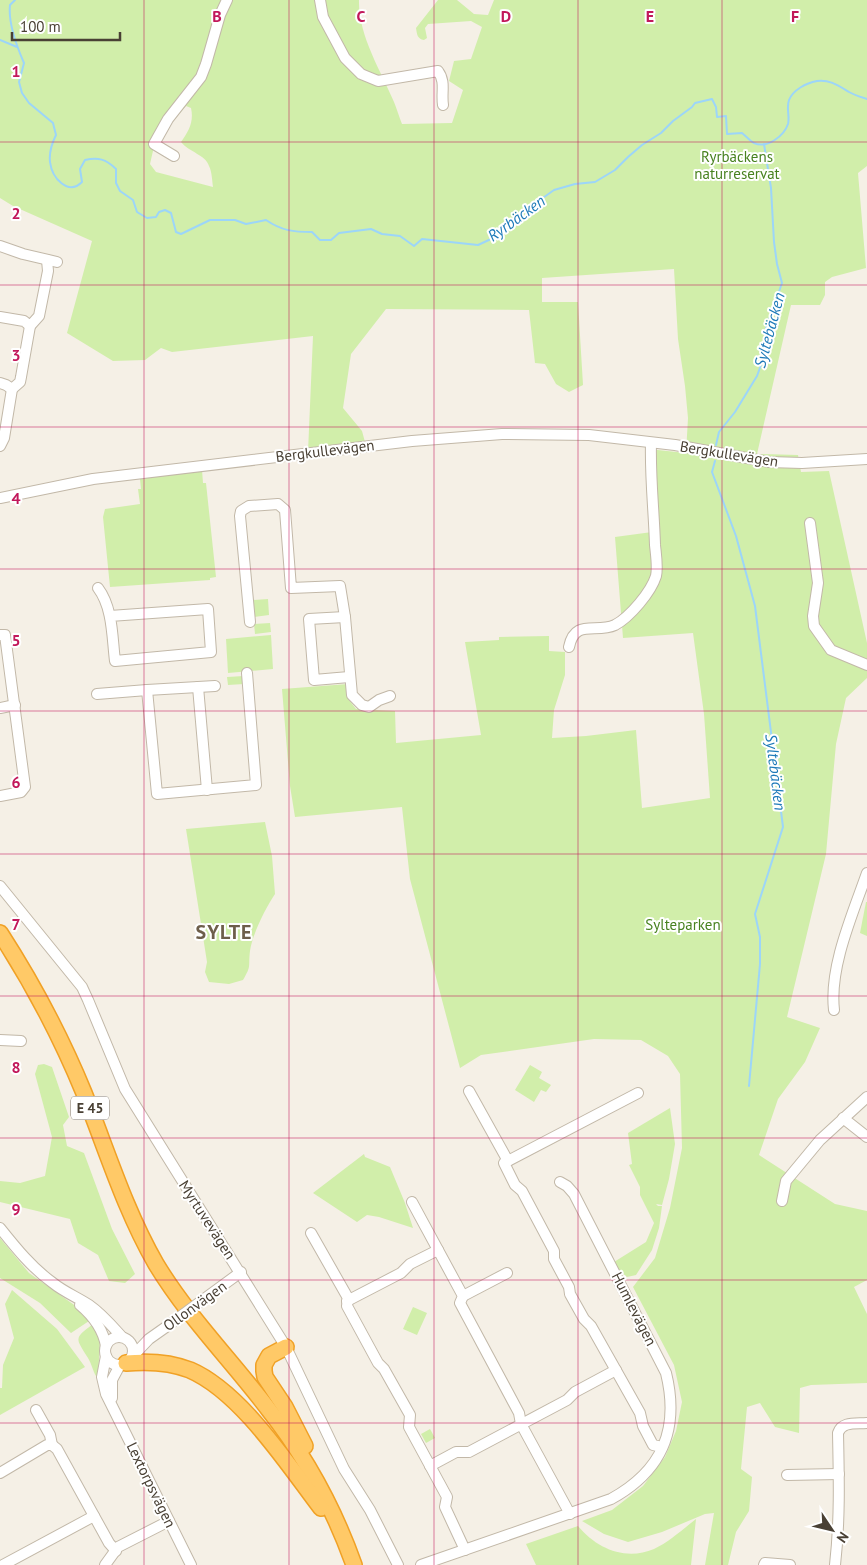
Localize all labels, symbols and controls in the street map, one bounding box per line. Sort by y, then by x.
text: B [212,6,222,26]
text: C [357,6,366,26]
text: D [501,6,511,26]
text: E [646,6,654,26]
text: F [791,6,799,26]
scale bar [12,10,120,42]
text: 100 m [20,17,61,36]
text: 1 [11,61,21,81]
park label: Ryrbäckens naturreservat [694,147,780,183]
water label: Ryrbäcken [483,190,549,246]
text: 2 [11,203,21,223]
water label: Syltebäcken [749,290,789,370]
text: 3 [11,345,21,365]
street label: Bergkullevägen [274,435,375,466]
street label: Bergkullevägen [679,436,780,471]
text: 4 [11,488,21,508]
text: 5 [11,630,21,650]
water label: Syltebäcken [761,732,791,812]
text: 6 [11,772,21,792]
text: 7 [11,914,21,934]
park label: Sylteparken [645,915,721,934]
district label: SYLTE [196,919,252,945]
text: 8 [11,1057,21,1077]
road number: E 45 [71,1096,109,1120]
street label: Myrtuvevägen [175,1177,240,1263]
text: 9 [11,1199,21,1219]
street label: Humlevägen [608,1269,661,1349]
street label: Ollonvägen [159,1276,230,1335]
street label: Lextorpsvägen [123,1439,180,1531]
north arrow [807,1505,857,1555]
text: N [833,1529,853,1546]

